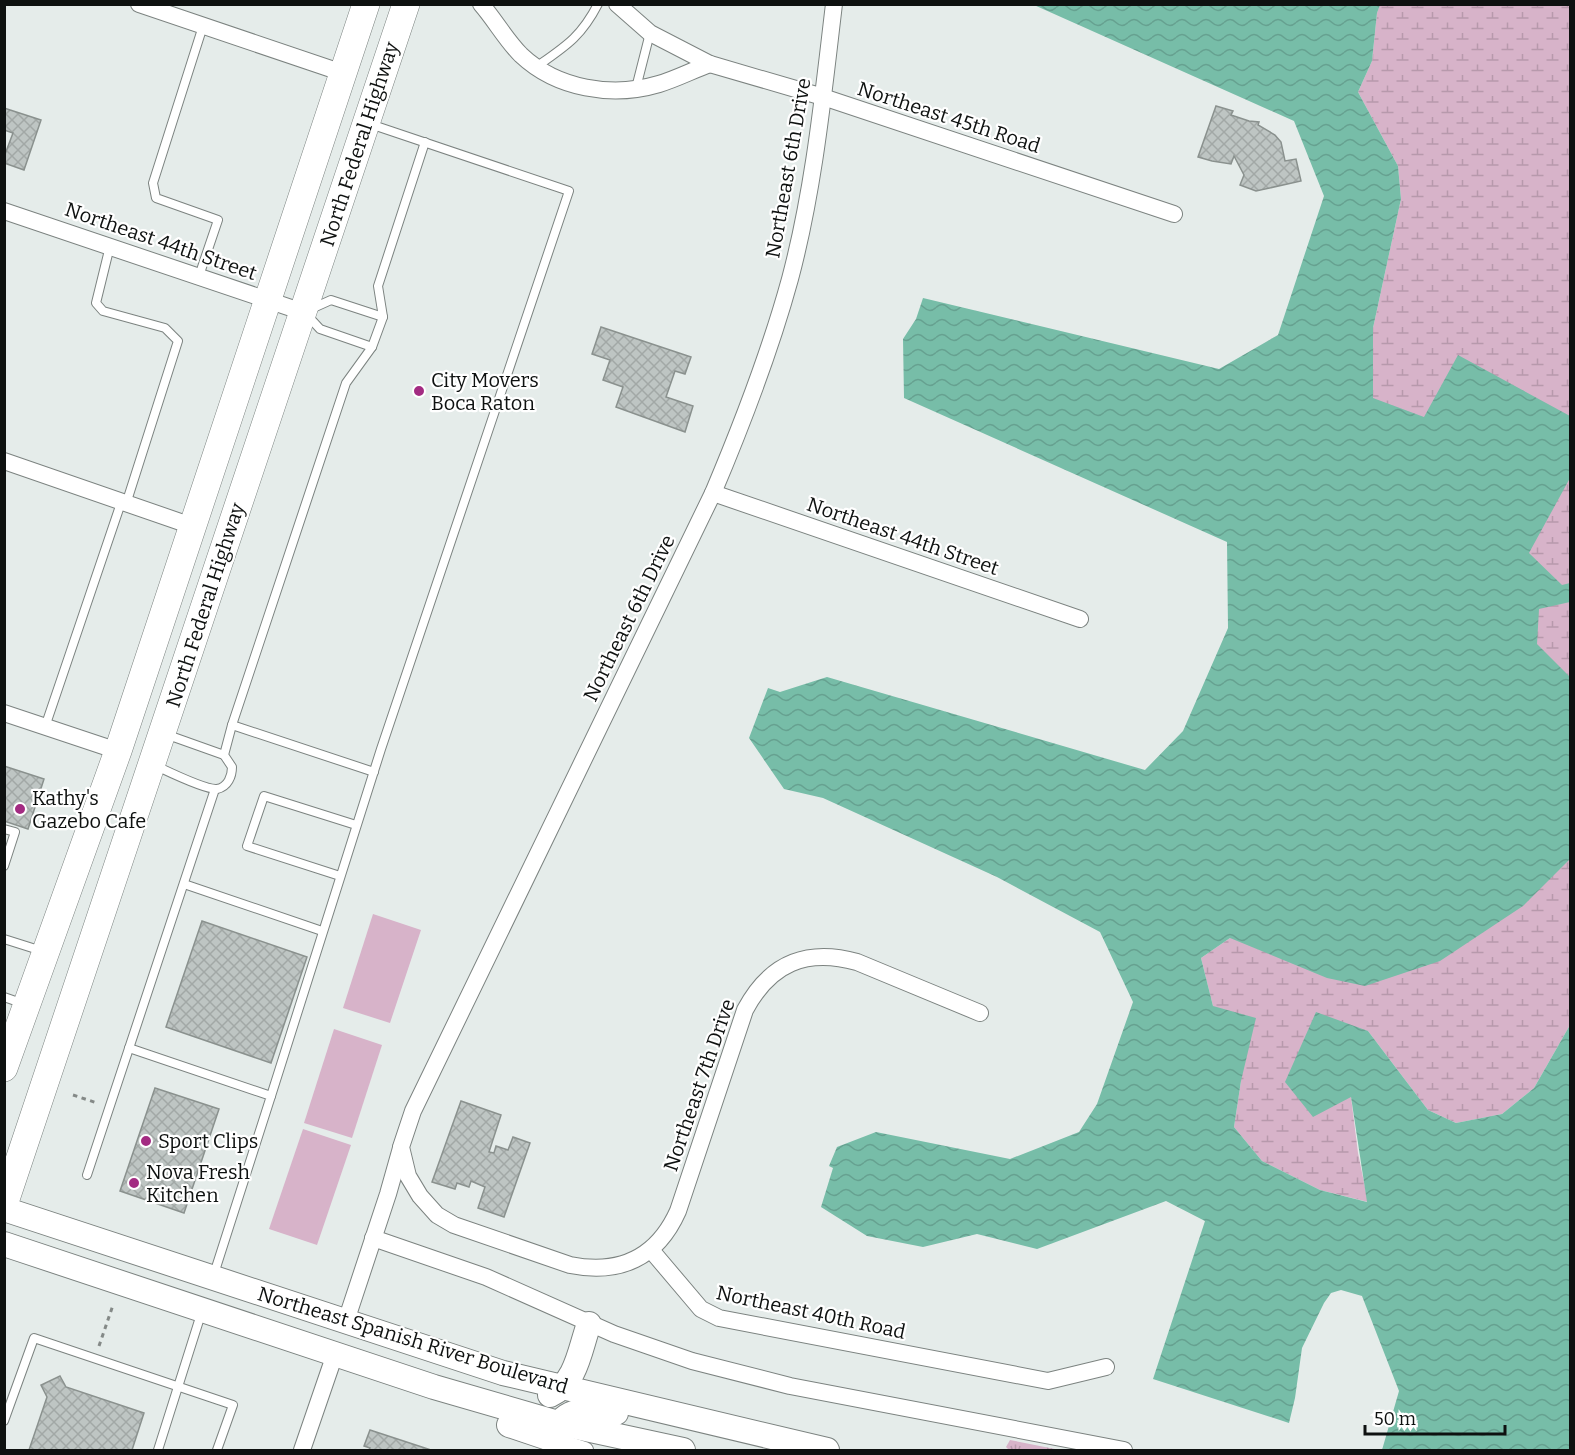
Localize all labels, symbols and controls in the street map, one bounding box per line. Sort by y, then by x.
street label: North Federal Highway [315,38,404,249]
street label: Northeast 6th Drive [760,76,816,260]
street label: Northeast 45th Road [855,76,1044,158]
street label: Northeast 44th Street [62,197,260,285]
place label: City Movers Boca Raton [431,368,539,415]
marker: City Movers Boca Raton [412,384,426,398]
street label: Northeast 44th Street [804,492,1002,580]
street label: North Federal Highway [161,499,250,710]
street label: Northeast 6th Drive [578,531,680,705]
place label: Kathy's Gazebo Cafe [32,786,146,833]
marker: Kathy's Gazebo Cafe [13,802,27,816]
street label: Northeast 7th Drive [658,996,740,1174]
place label: Sport Clips [158,1129,258,1153]
marker: Sport Clips [139,1134,153,1148]
place label: Nova Fresh Kitchen [146,1160,250,1207]
marker: Nova Fresh Kitchen [127,1176,141,1190]
street label: Northeast 40th Road [714,1280,908,1344]
street label: Northeast Spanish River Boulevard [255,1281,571,1399]
scale bar [1365,1398,1504,1436]
text: 50 m [1374,1408,1416,1430]

